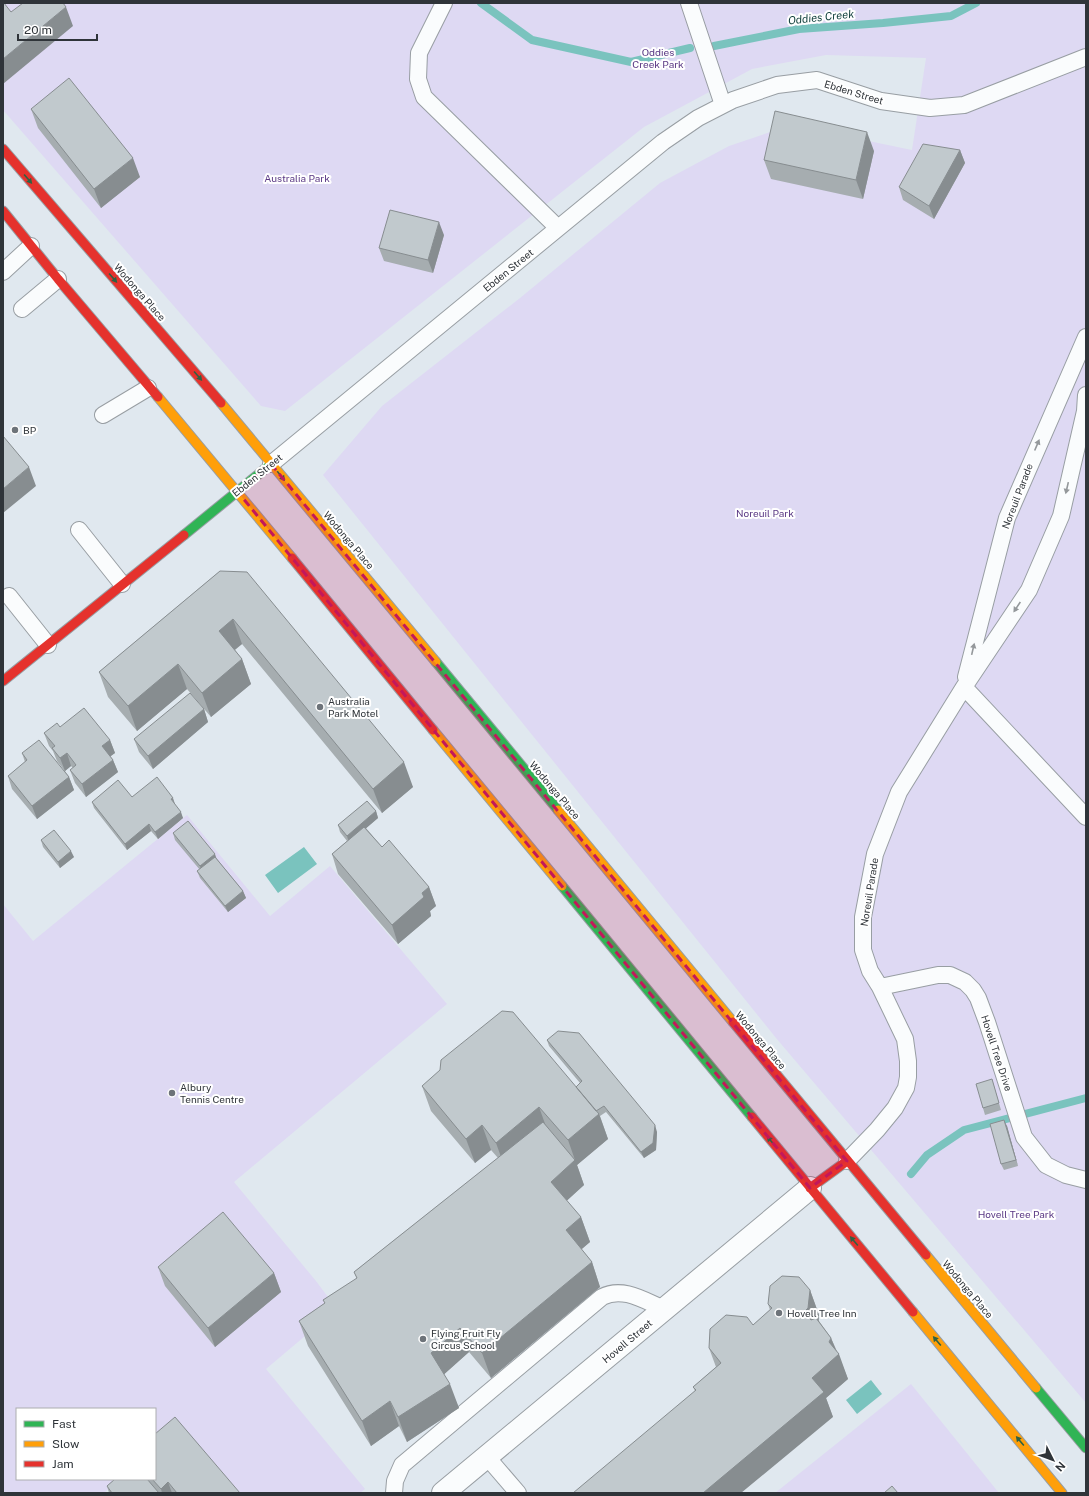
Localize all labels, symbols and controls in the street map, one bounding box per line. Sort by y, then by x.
water label: Oddies Creek [787,8,855,26]
scale bar [18,16,97,42]
text: 20 m [24,23,52,37]
park label: Oddies Creek Park [632,46,684,70]
street label: Ebden Street [823,77,885,107]
park label: Australia Park [264,172,330,184]
one-way arrow [24,174,33,184]
street label: Ebden Street [480,246,536,294]
street label: Wodonga Place [112,261,168,323]
one-way arrow [108,273,117,282]
one-way arrow [193,371,202,382]
place label: BP [23,424,37,436]
marker: BP [10,425,20,435]
one-way arrow [1035,439,1041,451]
street label: Ebden Street [229,451,285,499]
street label: Noreuil Parade [999,461,1035,530]
one-way arrow [277,471,286,481]
one-way arrow [1064,482,1070,494]
park label: Noreuil Park [736,507,794,519]
street label: Wodonga Place [321,509,377,572]
one-way arrow [1013,602,1021,612]
one-way arrow [970,643,976,655]
place label: Australia Park Motel [328,695,378,719]
marker: Australia Park Motel [315,702,325,712]
street label: Wodonga Place [527,759,583,822]
street label: Noreuil Parade [858,857,880,927]
street label: Wodonga Place [733,1009,789,1072]
street label: Hovell Tree Drive [979,1014,1015,1093]
place label: Albury Tennis Centre [180,1081,244,1105]
marker: Albury Tennis Centre [167,1088,177,1098]
one-way arrow [766,1136,775,1146]
park label: Hovell Tree Park [978,1208,1055,1220]
one-way arrow [849,1236,858,1247]
street label: Wodonga Place [940,1258,996,1321]
place label: Hovell Tree Inn [787,1307,857,1319]
marker: Hovell Tree Inn [774,1308,784,1318]
street label: Hovell Street [600,1317,654,1365]
place label: Flying Fruit Fly Circus School [431,1327,501,1351]
marker: Flying Fruit Fly Circus School [418,1334,428,1344]
one-way arrow [932,1336,941,1347]
legend [16,1408,156,1480]
text: Fast [52,1417,77,1431]
one-way arrow [1015,1436,1024,1447]
text: Slow [52,1437,80,1451]
north arrow [1033,1440,1073,1480]
text: Jam [52,1457,74,1471]
text: N [1053,1459,1068,1474]

